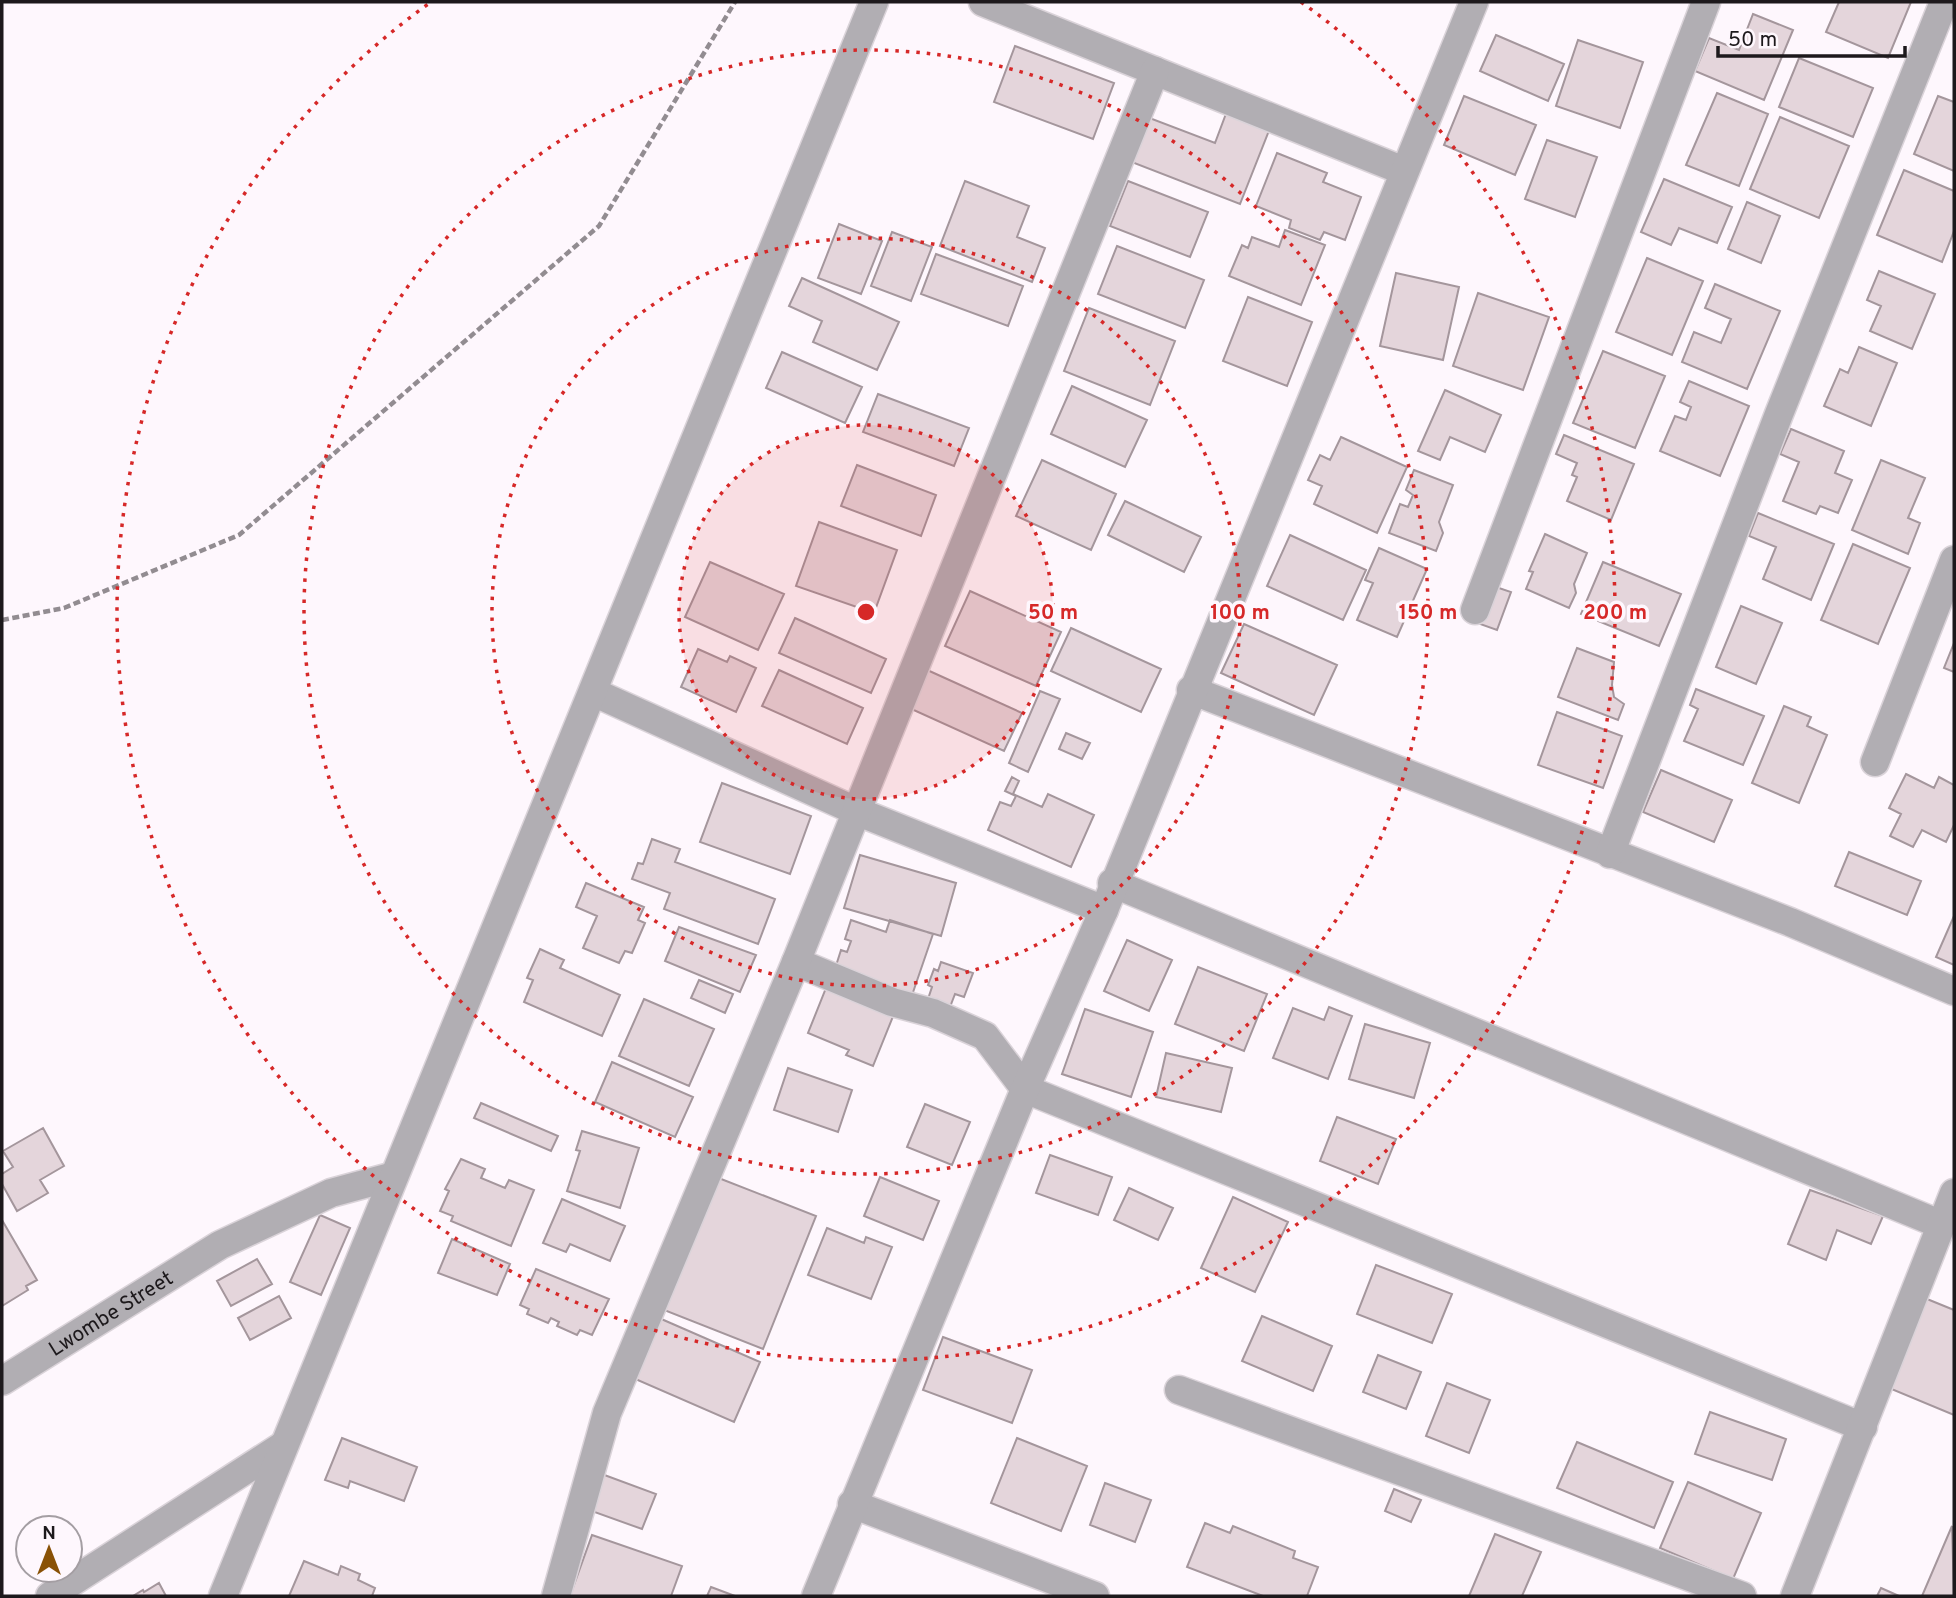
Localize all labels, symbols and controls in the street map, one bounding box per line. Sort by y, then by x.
scale bar [1718,14,1905,58]
text: 50 m [1728,27,1777,54]
centre of rings [854,600,878,624]
text: 50 m [1028,600,1078,627]
text: 100 m [1210,600,1270,627]
text: 150 m [1399,600,1457,627]
text: 200 m [1583,600,1647,627]
street label: Lwombe Street [44,1266,179,1363]
north arrow [14,1514,84,1584]
text: N [42,1522,56,1546]

